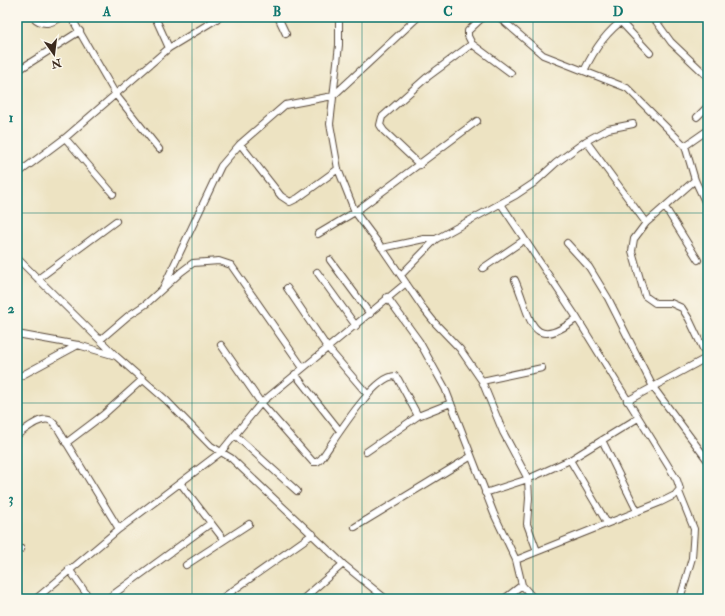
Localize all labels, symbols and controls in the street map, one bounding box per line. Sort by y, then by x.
text: A [102,4,112,20]
text: B [273,4,281,20]
text: C [443,4,453,20]
text: D [613,4,624,20]
north arrow [34,34,74,74]
text: N [49,55,64,71]
text: 1 [9,110,14,126]
text: 2 [8,301,15,317]
text: 3 [9,491,14,507]

